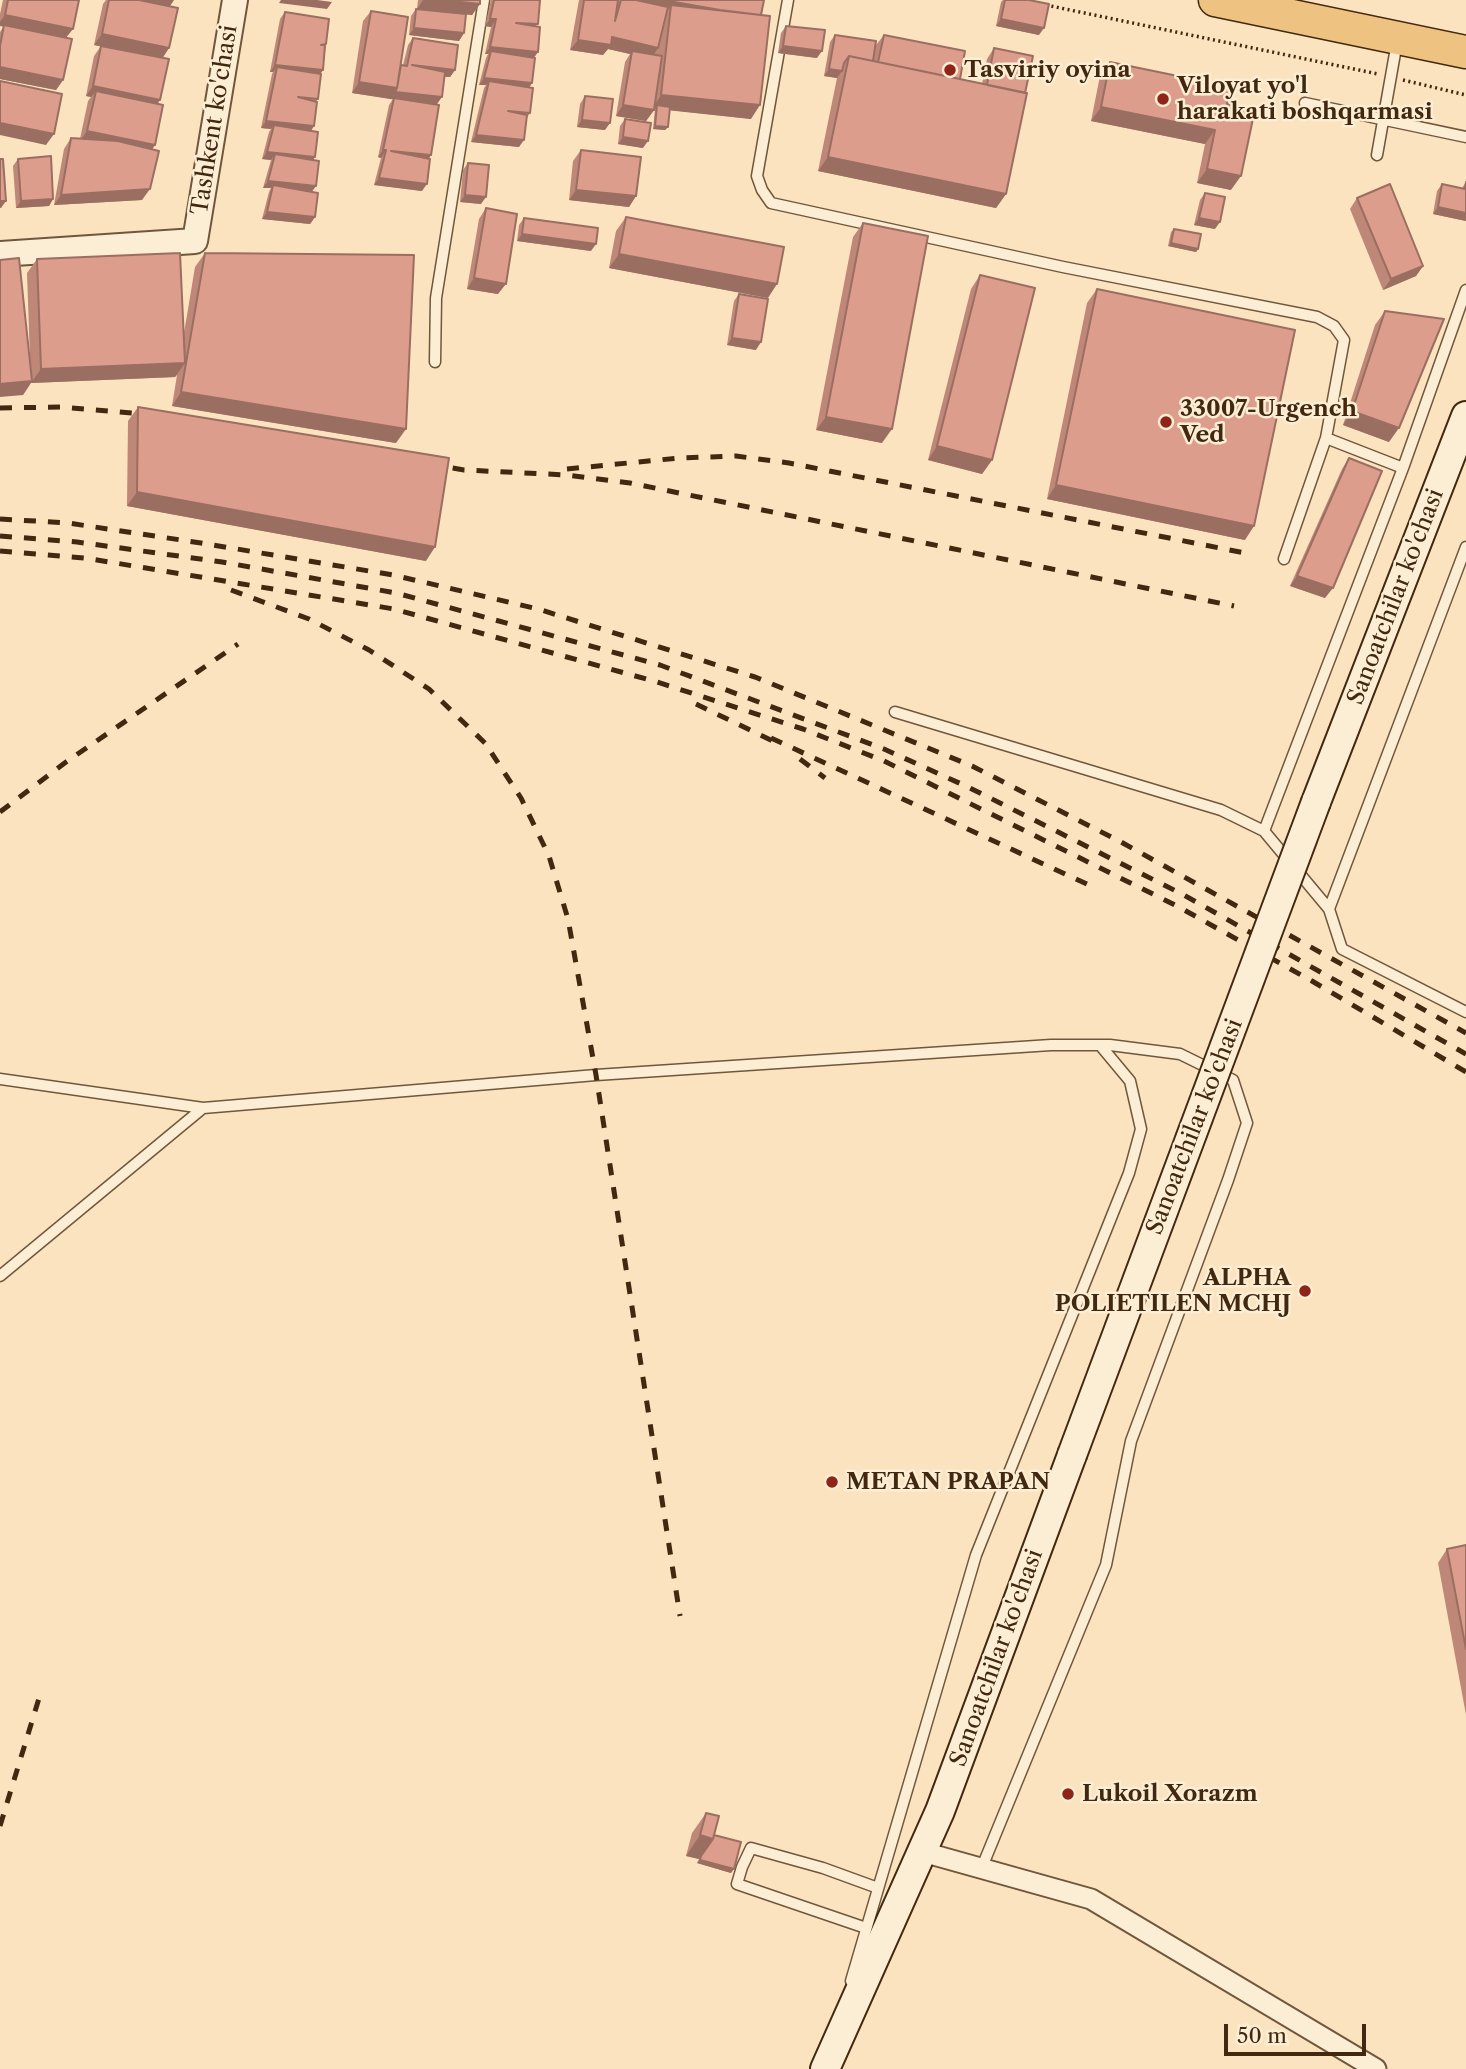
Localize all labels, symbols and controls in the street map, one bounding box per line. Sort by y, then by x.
street label: Tashkent ko'chasi [186,23,244,217]
place label: Tasviriy oyina [964,56,1131,84]
marker: Tasviriy oyina [942,62,958,78]
place label: Viloyat yo'l harakati boshqarmasi [1177,72,1433,126]
marker: Viloyat yo'l harakati boshqarmasi [1155,91,1171,107]
place label: 33007-Urgench Ved [1180,395,1357,449]
marker: 33007-Urgench Ved [1158,414,1174,430]
street label: Sanoatchilar ko'chasi [1342,485,1450,709]
street label: Sanoatchilar ko'chasi [1141,1015,1249,1239]
place label: ALPHA POLIETILEN MCHJ [1055,1264,1291,1318]
marker: ALPHA POLIETILEN MCHJ [1297,1283,1313,1299]
place label: METAN PRAPAN [846,1468,1050,1496]
marker: METAN PRAPAN [824,1474,840,1490]
street label: Sanoatchilar ko'chasi [945,1546,1049,1770]
place label: Lukoil Xorazm [1082,1780,1258,1808]
marker: Lukoil Xorazm [1060,1786,1076,1802]
scale bar [1228,2010,1370,2054]
text: 50 m [1237,2023,1287,2048]

